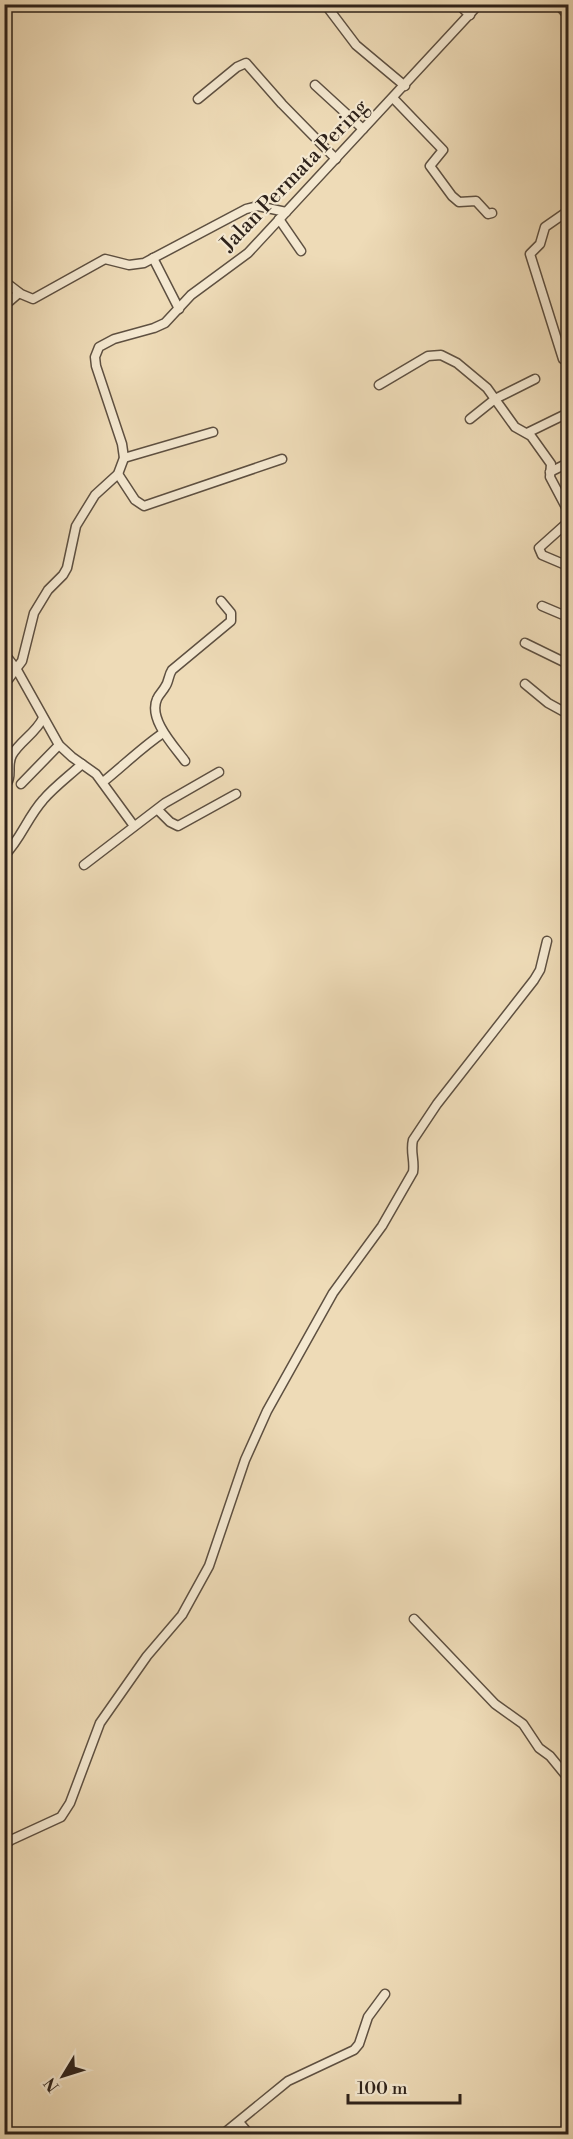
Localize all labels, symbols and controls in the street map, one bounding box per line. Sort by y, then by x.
street label: Jalan Permata Pering [215,94,374,258]
north arrow [33,2046,93,2106]
scale bar [348,2067,460,2105]
text: N [40,2073,64,2096]
text: 100 m [357,2077,408,2100]

